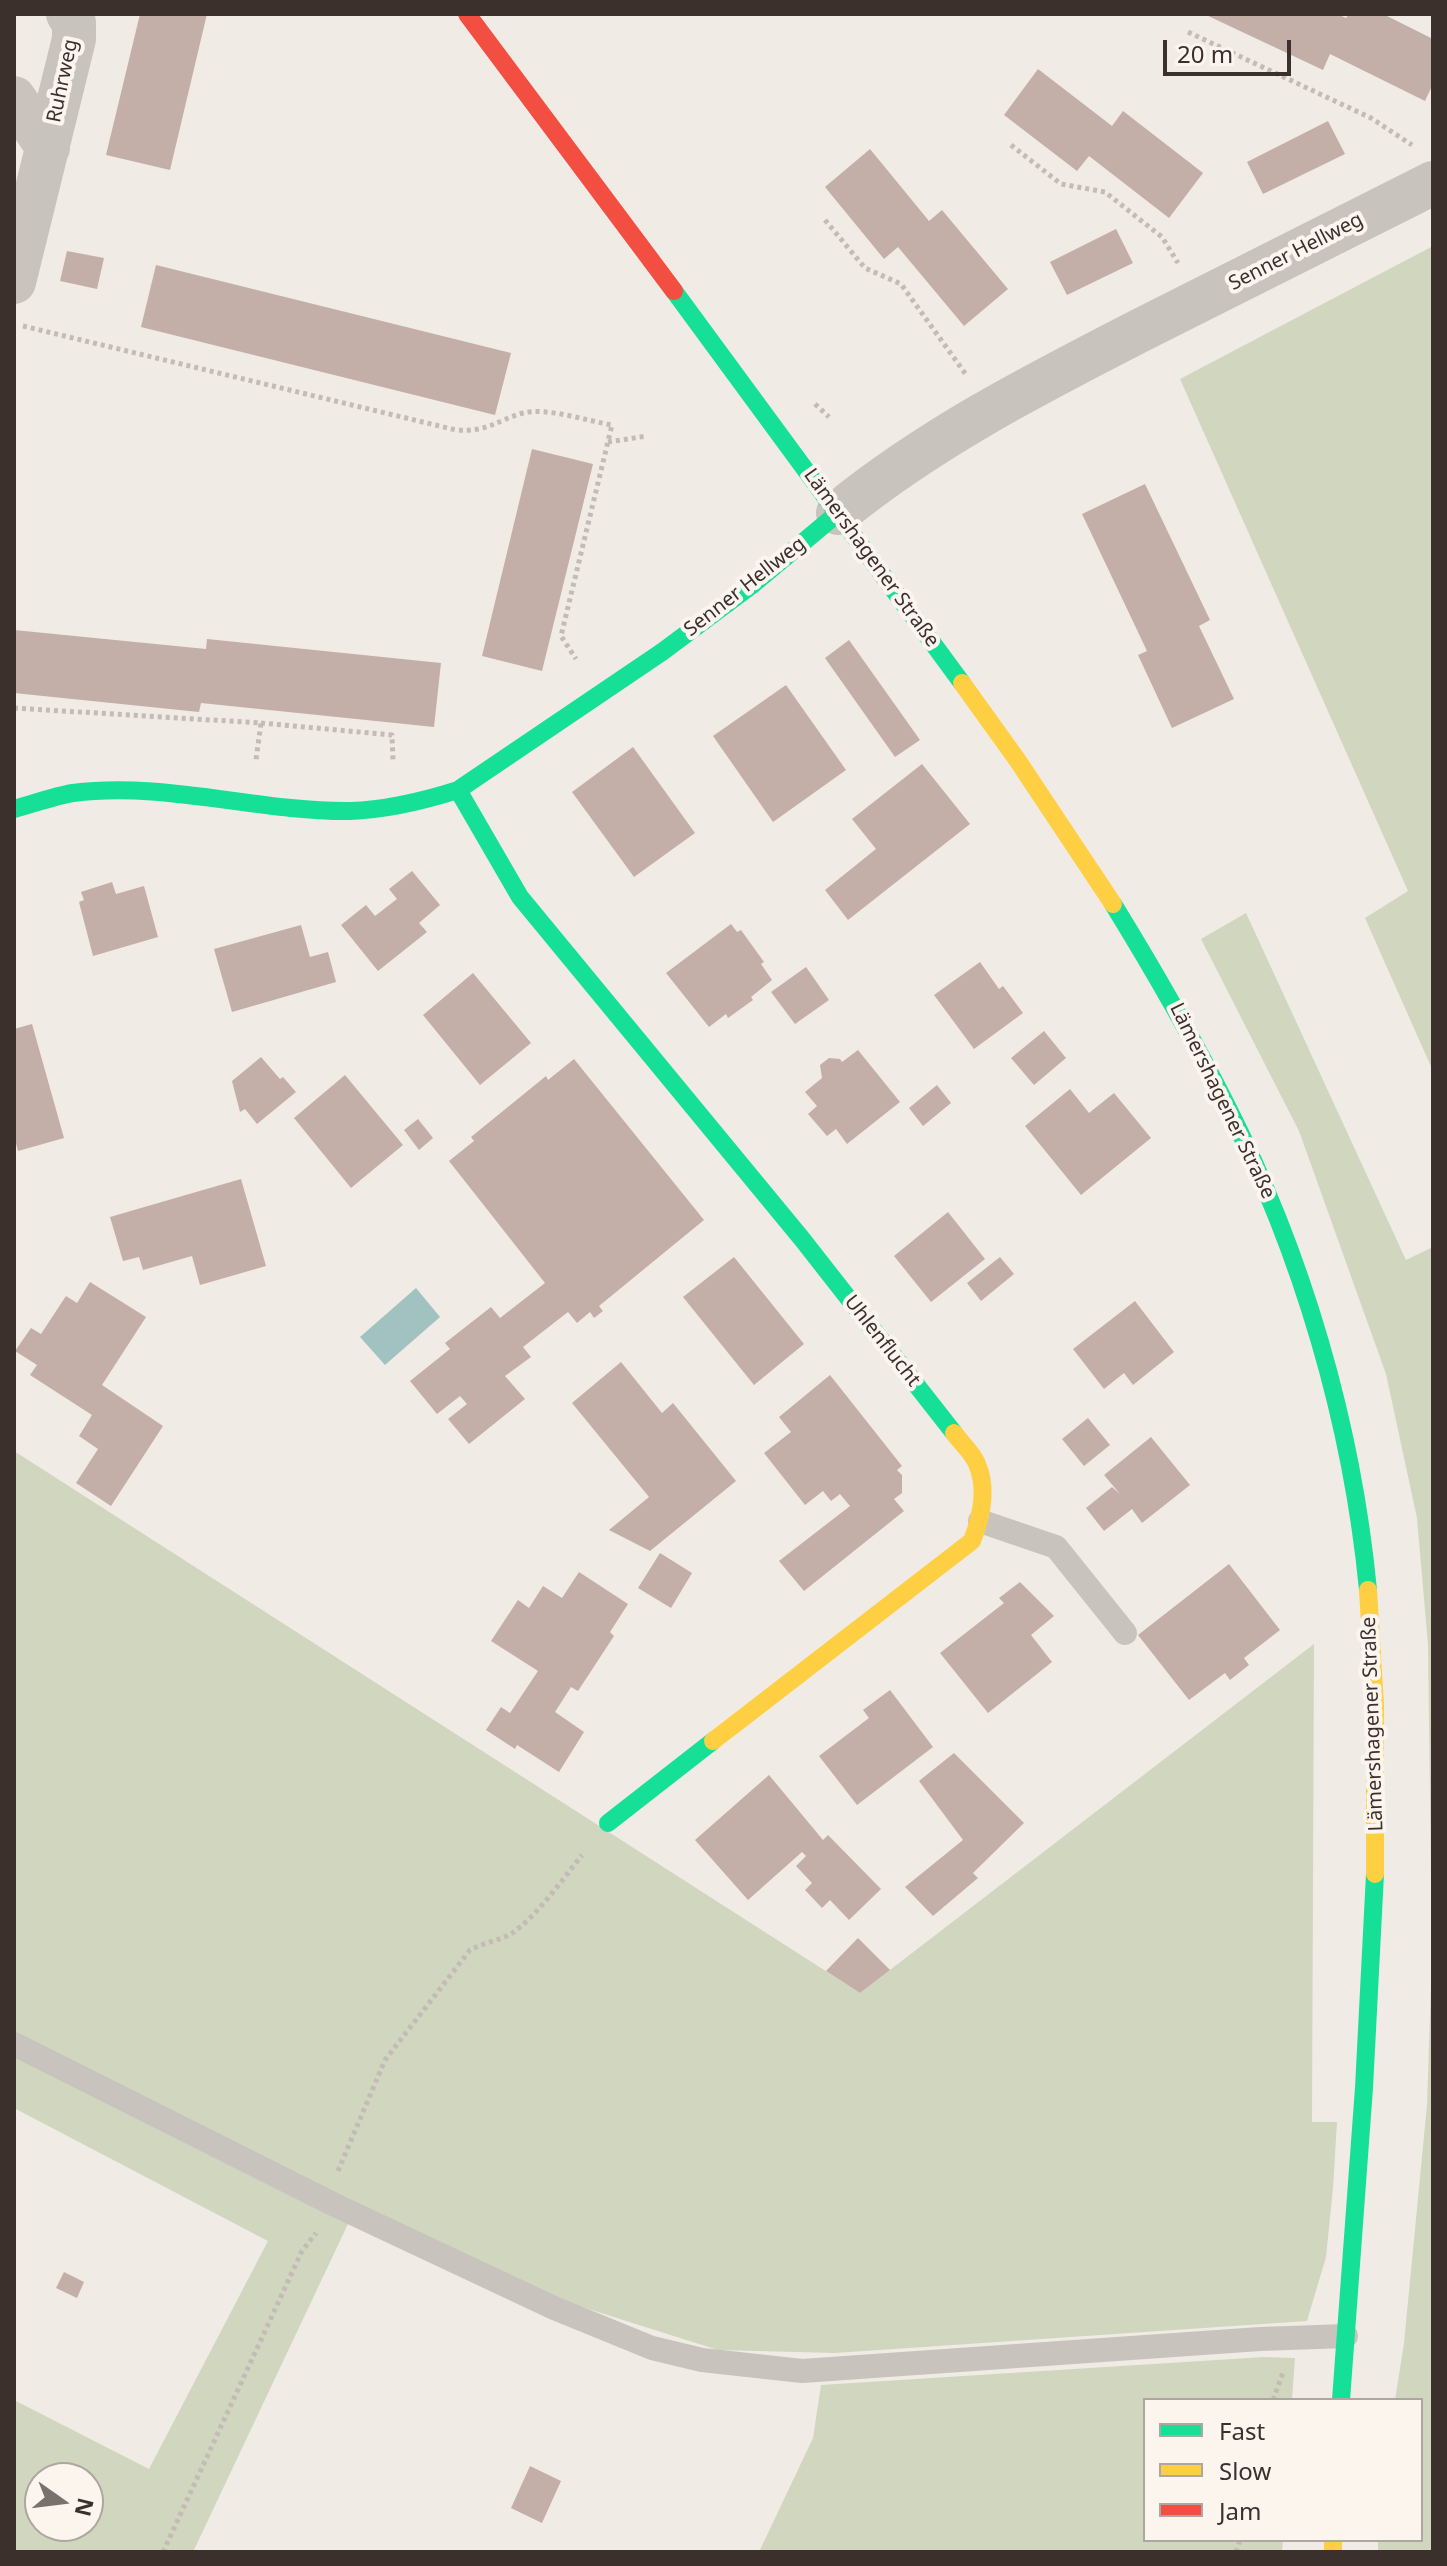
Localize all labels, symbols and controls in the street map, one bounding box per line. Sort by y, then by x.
scale bar [1167,24,1295,74]
street label: Ruhrweg [42,37,84,125]
text: 20 m [1177,37,1233,70]
street label: Senner Hellweg [1225,208,1367,296]
street label: Lämershagener Straße [798,464,944,652]
street label: Senner Hellweg [680,532,810,642]
street label: Lämershagener Straße [1164,999,1280,1203]
street label: Uhlenflucht [839,1291,925,1391]
street label: Lämershagener Straße [1357,1616,1389,1832]
legend [1143,2398,1423,2542]
text: Fast [1219,2414,1265,2447]
text: Slow [1219,2454,1271,2487]
north arrow [24,2462,104,2542]
text: Jam [1219,2494,1261,2527]
text: N [69,2495,102,2520]

